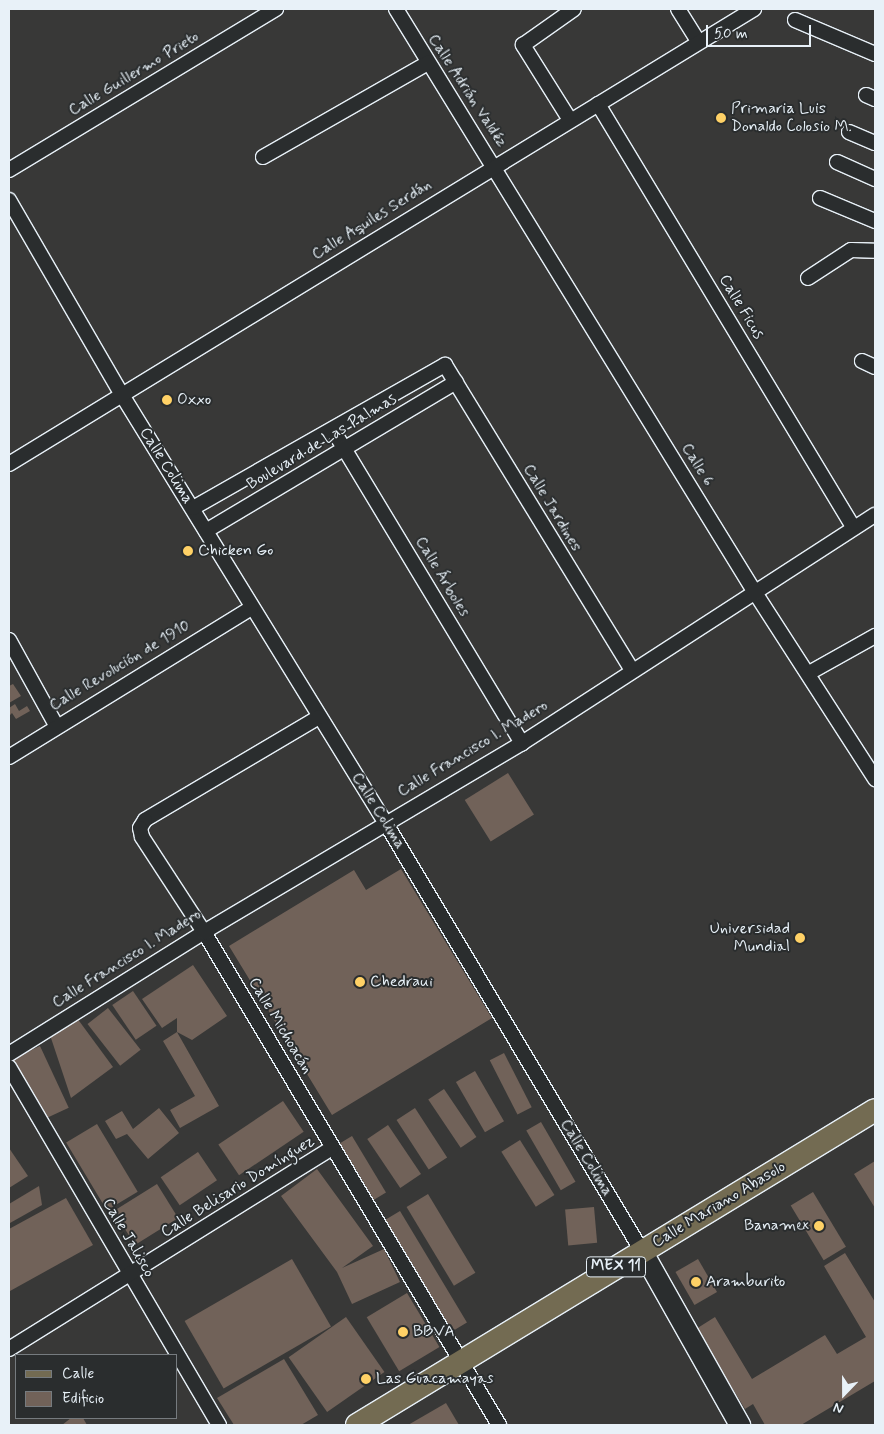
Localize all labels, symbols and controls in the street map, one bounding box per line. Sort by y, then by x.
scale bar [709,15,814,47]
text: 50 m [714,24,748,44]
street label: Calle Guillermo Prieto [65,28,203,120]
street label: Calle Adrián Valdéz [423,30,511,152]
place label: Primaria Luis Donaldo Colosio M. [731,99,853,137]
marker: Primaria Luis Donaldo Colosio M. [715,112,727,124]
street label: Calle Aquiles Serdán [309,176,435,264]
street label: Calle Ficus [715,272,767,342]
place label: Oxxo [177,390,211,410]
street label: Boulevard de Las Palmas [244,390,400,494]
marker: Oxxo [161,394,173,406]
street label: Calle Colima [135,424,197,508]
street label: Calle 6 [677,440,717,490]
street label: Calle Jardines [519,461,585,555]
street label: Calle Árboles [411,533,473,621]
place label: Chicken Go [198,541,274,561]
marker: Chicken Go [182,545,194,557]
street label: Calle Revolución de 1910 [45,616,195,716]
street label: Calle Francisco I. Madero [393,696,553,802]
street label: Calle Colima [347,769,409,853]
street label: Calle Francisco I. Madero [48,905,206,1013]
place label: Universidad Mundial [710,919,790,957]
marker: Universidad Mundial [794,932,806,944]
place label: Chedraui [370,972,433,992]
street label: Calle Michoacán [244,974,316,1078]
marker: Chedraui [354,976,366,988]
street label: Calle Colima [555,1116,617,1200]
street label: Calle Belisario Domínguez [158,1132,318,1242]
street label: Calle Mariano Abasolo [648,1157,790,1253]
street label: Calle Jalisco [98,1196,158,1280]
place label: Banamex [744,1216,809,1236]
marker: Banamex [813,1220,825,1232]
road number: MEX 11 [586,1254,646,1280]
place label: Aramburito [706,1272,785,1292]
marker: Aramburito [690,1276,702,1288]
place label: BBVA [413,1322,455,1342]
marker: BBVA [397,1326,409,1338]
legend [15,1354,178,1419]
text: Calle [62,1364,94,1384]
place label: Las Guacamayas [376,1369,496,1389]
north arrow [819,1369,869,1419]
marker: Las Guacamayas [360,1373,372,1385]
text: Edificio [62,1389,104,1409]
text: N [831,1398,846,1418]

